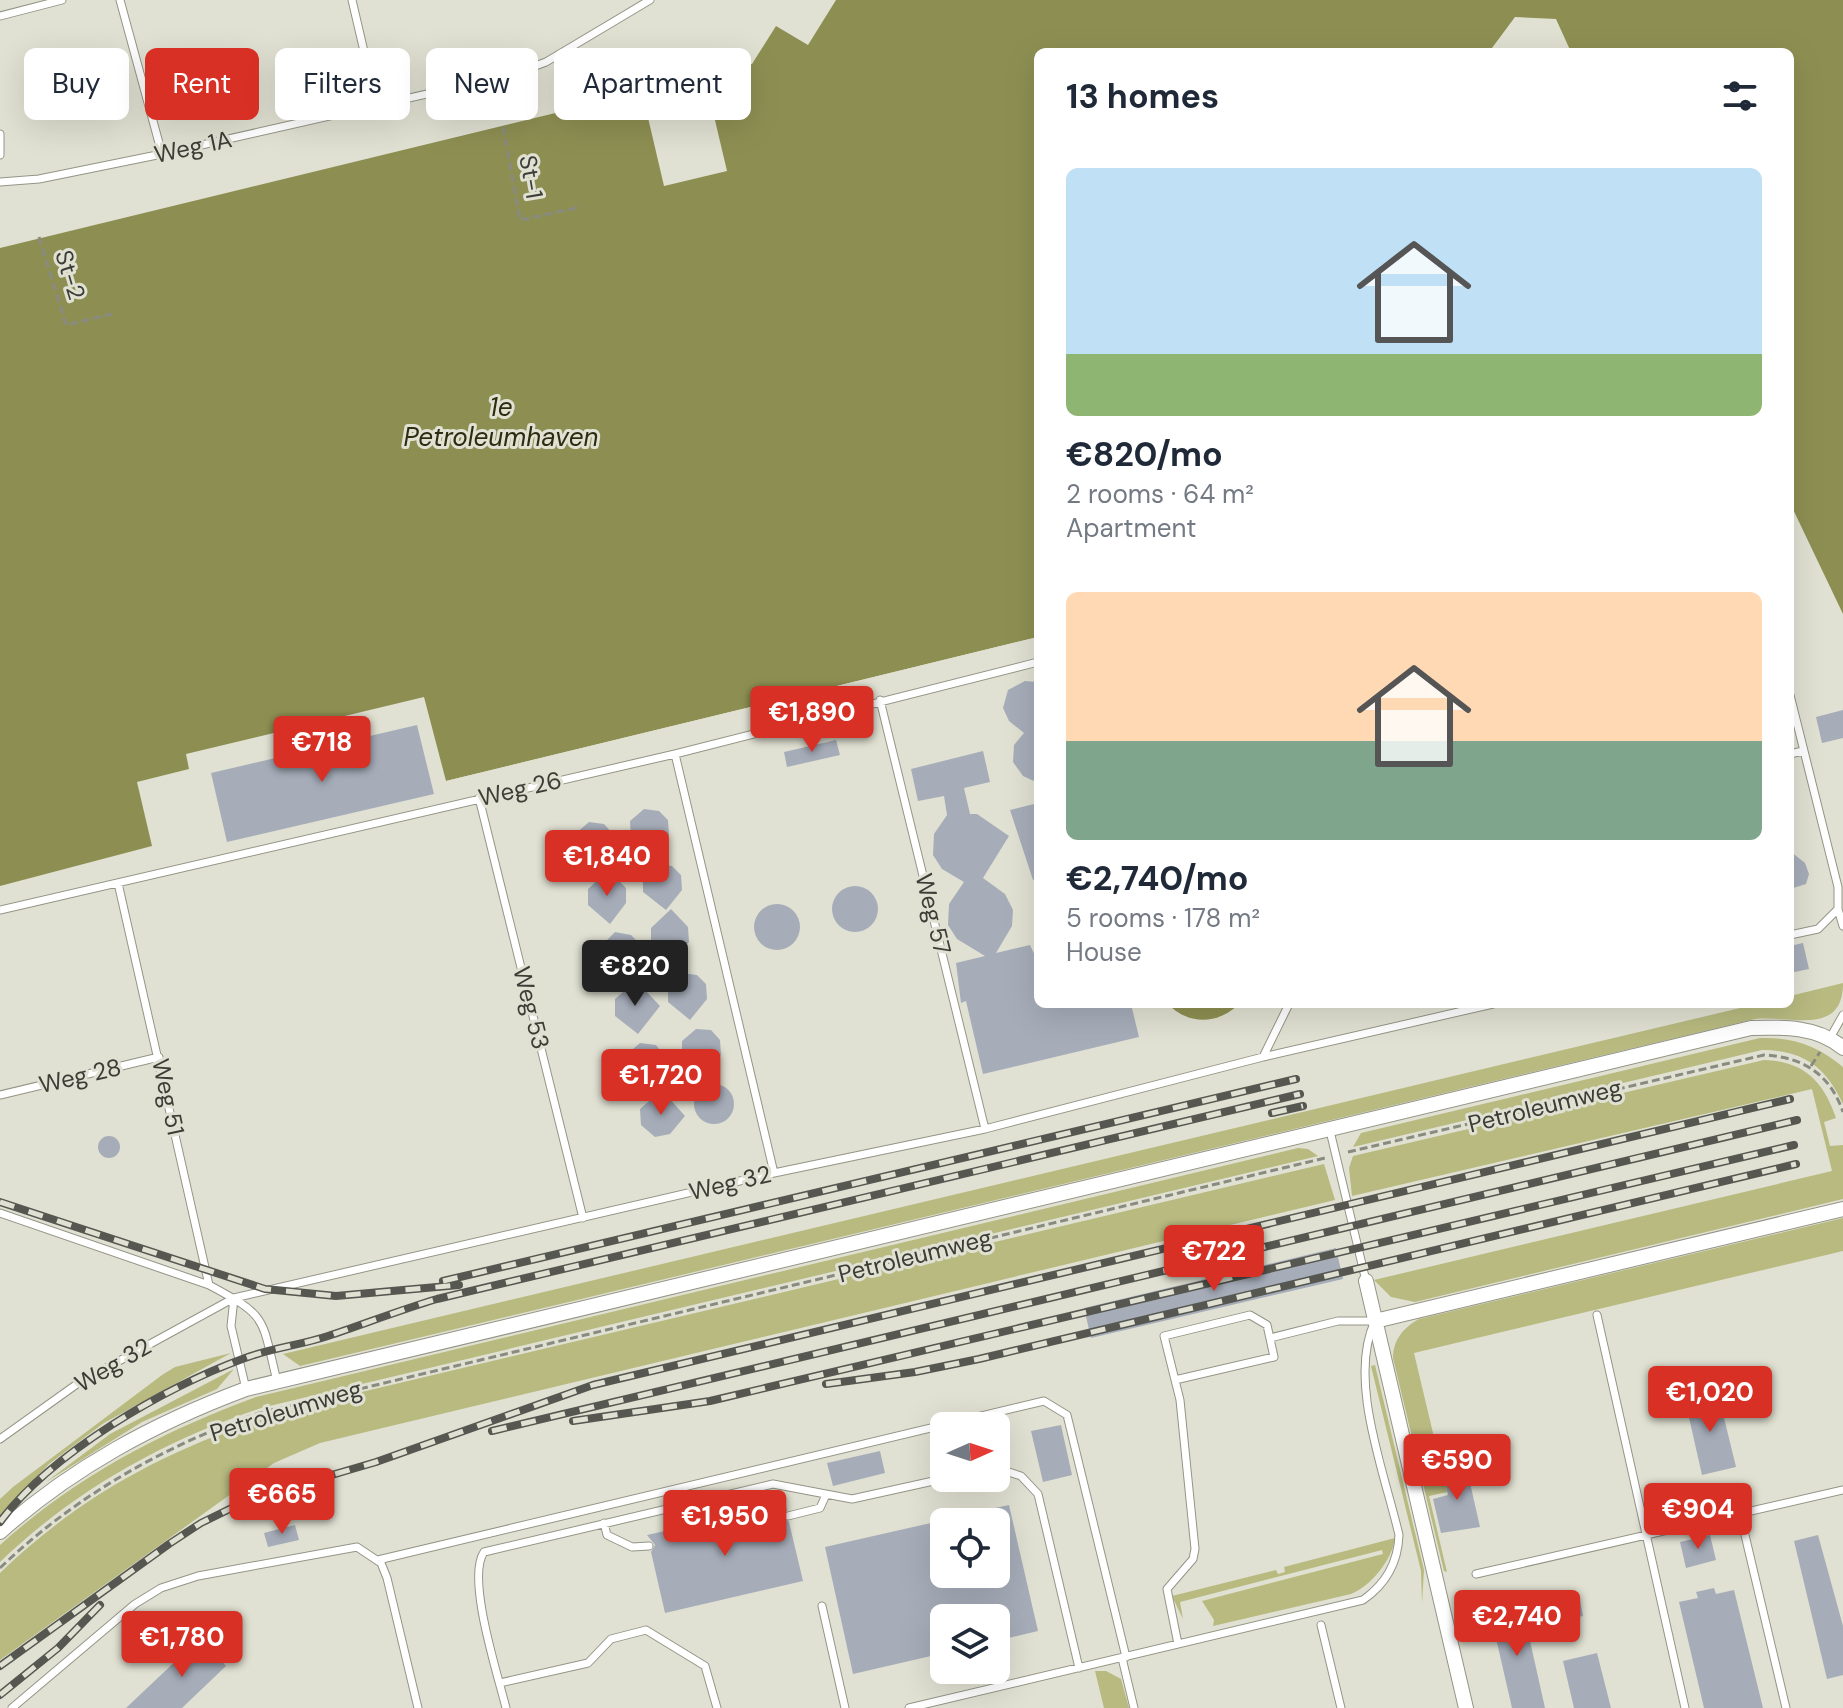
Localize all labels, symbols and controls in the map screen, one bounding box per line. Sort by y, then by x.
chip: Buy [24,48,129,120]
chip: Rent [145,48,259,120]
chip: Filters [275,48,410,120]
chip: New [426,48,538,120]
chip: Apartment [554,48,751,120]
text: 13 homes [1066,74,1219,119]
icon: filters [1718,74,1762,118]
street label: Weg 1A [151,123,235,170]
street label: St-1 [512,153,551,201]
icon: home [1342,220,1486,364]
street label: St-2 [48,246,93,303]
water label: 1e Petroleumhaven [404,390,598,454]
text: €820/mo [1066,432,1223,477]
text: 2 rooms · 64 m² [1066,477,1254,511]
text: Apartment [1066,511,1197,545]
icon: home [1342,644,1486,788]
pin: €1,890 [747,686,877,754]
text: €1,890 [768,695,856,729]
pin: €718 [275,716,369,784]
text: €718 [292,725,352,759]
street label: Weg 26 [475,764,564,813]
pin: €1,840 [542,830,672,898]
text: €1,840 [563,839,651,873]
text: €2,740/mo [1066,856,1249,901]
street label: Weg 57 [908,870,958,958]
text: 5 rooms · 178 m² [1066,901,1260,935]
text: House [1066,935,1142,969]
pin: €820 [588,940,682,1008]
text: €820 [600,949,670,983]
street label: Weg 53 [506,963,557,1052]
pin: €1,720 [596,1049,726,1117]
street label: Weg 28 [36,1051,124,1100]
street label: Weg 51 [145,1056,192,1138]
text: €1,720 [619,1058,703,1092]
street label: Petroleumweg [1465,1071,1625,1140]
street label: Weg 32 [686,1158,774,1207]
street label: Petroleumweg [835,1221,995,1290]
pin: €722 [1167,1225,1261,1293]
text: €722 [1182,1234,1246,1268]
street label: Weg 32 [69,1330,157,1399]
pin: €1,020 [1645,1366,1775,1434]
street label: Petroleumweg [206,1373,366,1448]
text: €1,020 [1666,1375,1754,1409]
north arrow [930,1412,1010,1492]
map controls [930,1412,1010,1684]
pin: €590 [1410,1434,1504,1502]
text: €590 [1422,1443,1492,1477]
pin: €665 [235,1468,329,1536]
text: €665 [247,1477,317,1511]
pin: €904 [1651,1483,1745,1551]
pin: €1,950 [660,1490,790,1558]
text: €904 [1662,1492,1734,1526]
text: €1,950 [681,1499,769,1533]
button: locate [930,1508,1010,1588]
pin: €2,740 [1452,1590,1582,1658]
text: €2,740 [1472,1599,1562,1633]
button: layers [930,1604,1010,1684]
pin: €1,780 [117,1611,247,1679]
text: €1,780 [140,1620,224,1654]

